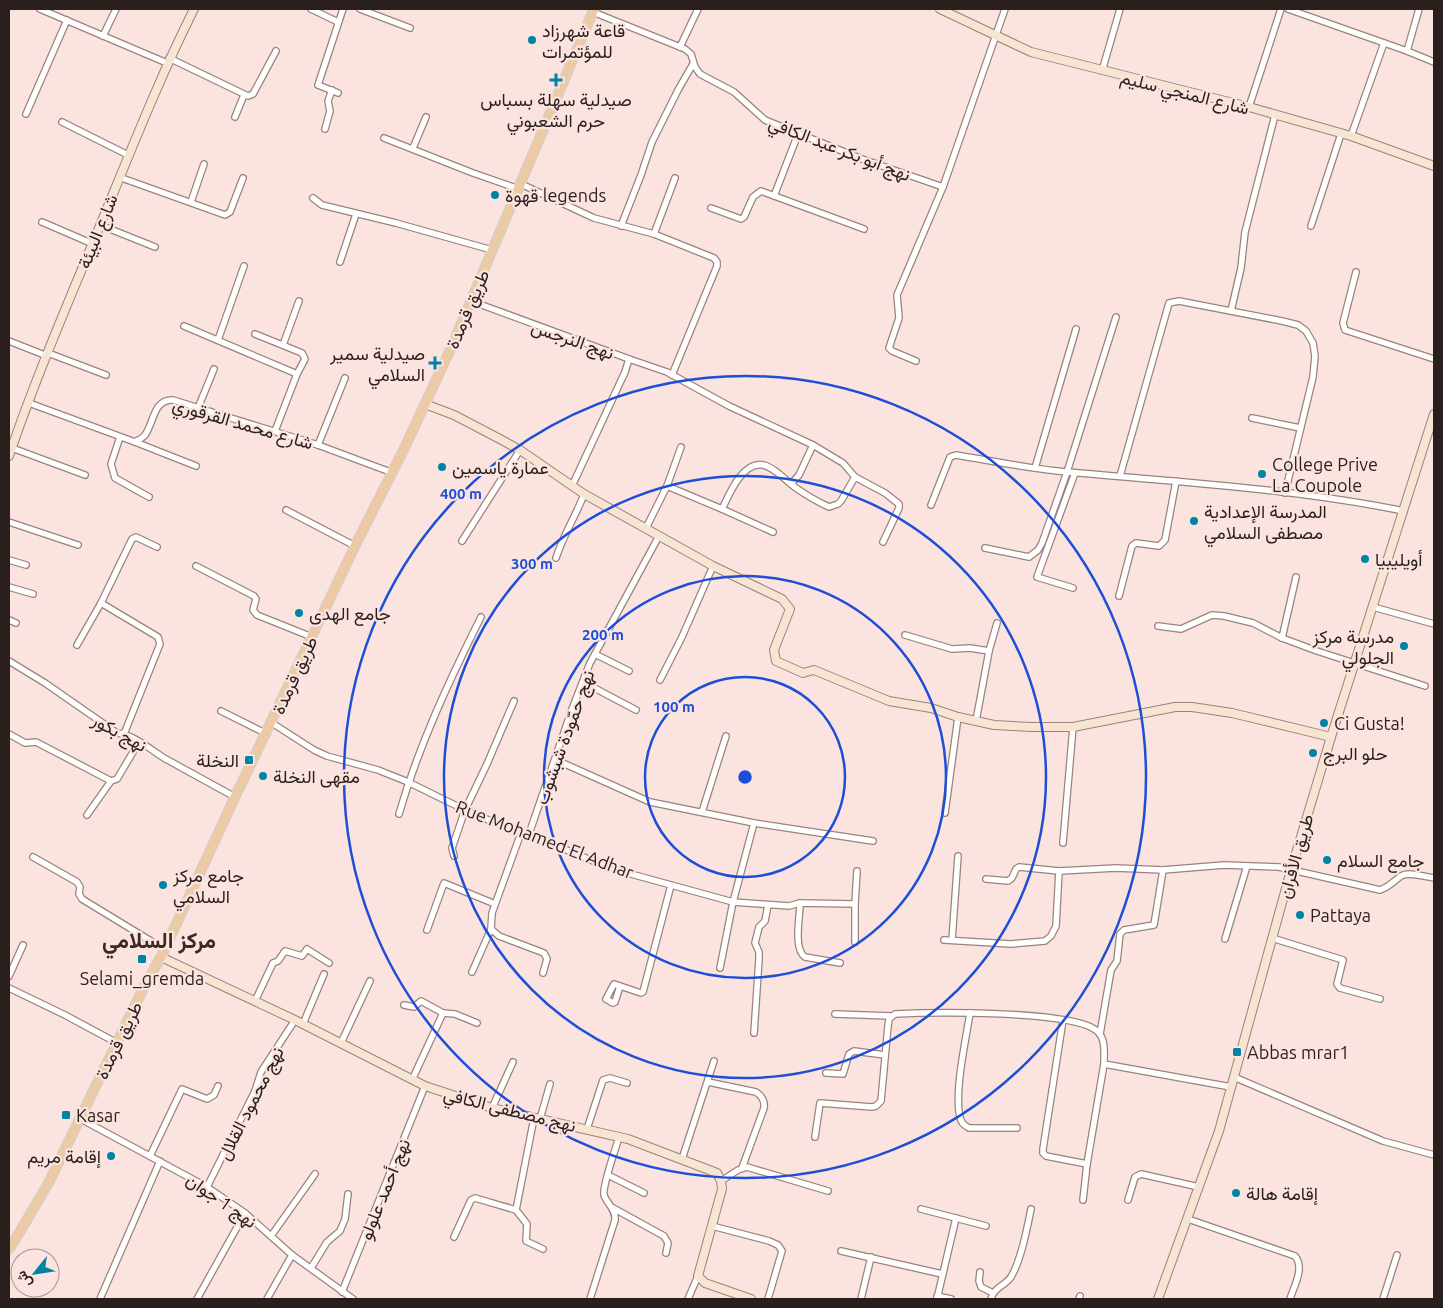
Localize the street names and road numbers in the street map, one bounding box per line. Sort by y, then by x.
street label: شارع المنجي سليم [1117,66,1251,123]
street label: نهج أبو بكر عبد الكافي [764,112,914,190]
street label: شارع البيئة [73,191,124,272]
street label: طريق قرمدة [441,267,494,352]
street label: نهج النرجس [528,316,617,365]
street label: شارع محمد القرقوري [169,393,316,458]
street label: طريق قرمدة [267,633,323,718]
street label: نهج حمّودة شبشوب [530,667,600,808]
street label: نهج بكور [87,708,151,758]
street label: Rue Mohamed El Adhar [453,796,637,882]
street label: طريق الأفران [1273,811,1319,901]
street label: طريق قرمدة [91,998,147,1083]
street label: نهج محمود القلال [213,1043,290,1164]
street label: نهج مصطفى الكافي [440,1083,578,1141]
street label: نهج أحمد علولو [355,1136,416,1244]
street label: نهج 1 جوان [181,1168,261,1234]

